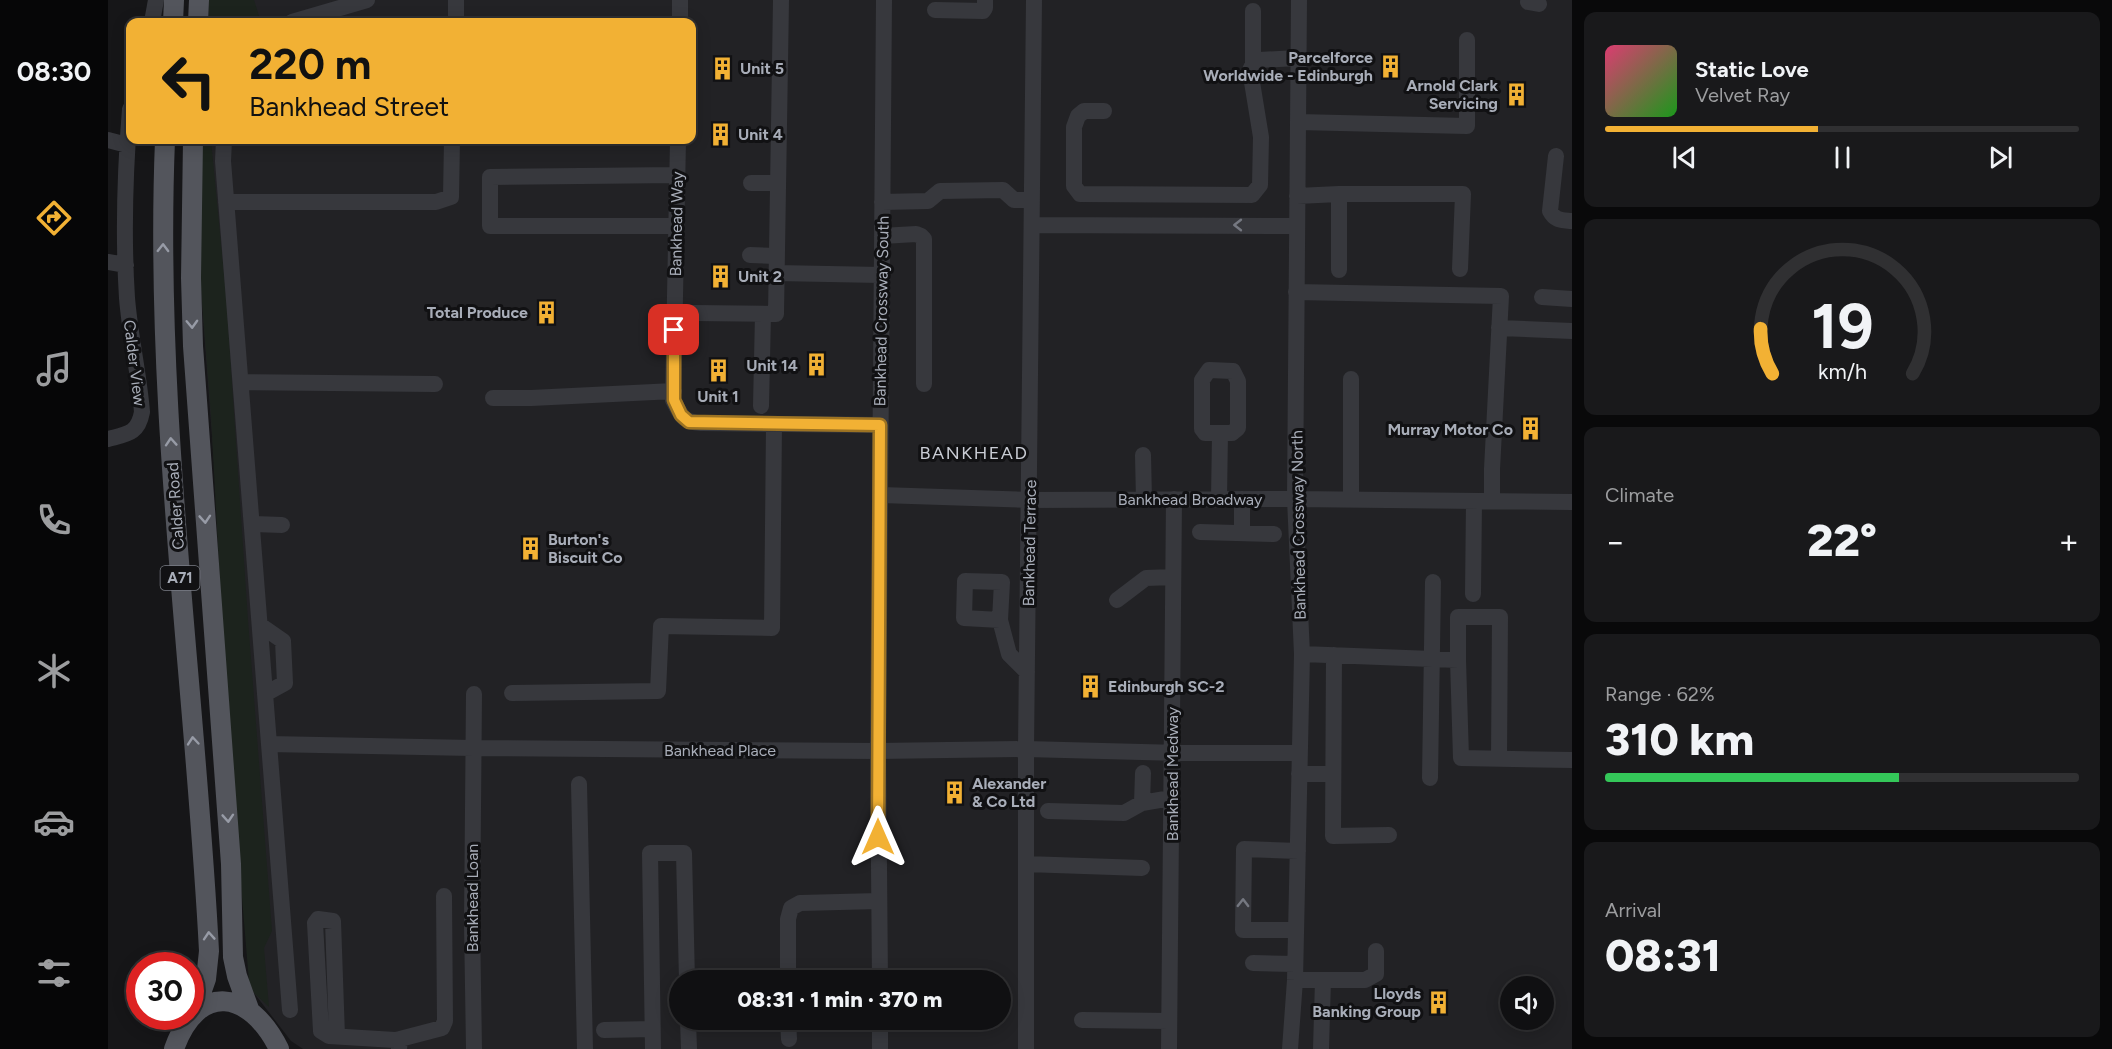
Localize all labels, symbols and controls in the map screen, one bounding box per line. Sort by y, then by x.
text: 220 m [249,39,371,90]
icon: left [150,42,228,120]
place label: Parcelforce Worldwide - Edinburgh [1203,48,1373,85]
building icon: Parcelforce Worldwide - Edinburgh [1378,53,1404,79]
text: 08:30 [17,55,91,88]
building icon: Unit 5 [709,55,735,81]
text: Static Love [1695,56,1809,83]
place label: Unit 5 [740,59,784,78]
place label: Arnold Clark Servicing [1406,76,1498,113]
building icon: Arnold Clark Servicing [1503,81,1529,107]
text: Velvet Ray [1695,83,1790,107]
text: Bankhead Street [249,90,449,123]
building icon: Unit 4 [707,121,733,147]
place label: Unit 4 [738,125,783,144]
icon: previous [1668,141,1701,174]
icon: pause [1826,141,1859,174]
icon: next [1984,141,2017,174]
street label: Bankhead Way [666,171,687,277]
icon: directions [33,197,75,239]
street label: Bankhead Crossway South [870,215,893,407]
one-way arrow [1234,219,1243,232]
one-way arrow [157,243,169,252]
building icon: Unit 2 [707,263,733,289]
place label: Unit 2 [738,267,782,286]
text: 19 [1811,289,1873,364]
building icon: Total Produce [533,299,559,325]
place label: Total Produce [427,303,528,322]
pin [648,304,699,355]
icon: arrive [657,313,690,346]
street label: Calder View [120,319,149,408]
one-way arrow [186,319,198,328]
icon: music [33,348,75,390]
building icon: Unit 14 [803,352,829,378]
place label: Unit 14 [746,356,798,375]
building icon: Unit 1 [705,358,731,384]
text: km/h [1818,360,1866,385]
place label: Unit 1 [697,387,739,406]
building icon: Murray Motor Co [1518,416,1544,442]
place label: Murray Motor Co [1387,420,1513,439]
street label: Bankhead Crossway North [1287,430,1310,620]
one-way arrow [165,438,178,447]
district label: BANKHEAD [920,442,1028,464]
street label: Calder Road [163,462,188,550]
street label: Bankhead Terrace [1019,479,1040,607]
text: Climate [1605,483,1674,507]
street label: Bankhead Broadway [1118,490,1263,509]
icon: phone [33,499,75,541]
text: 22° [1807,513,1877,567]
one-way arrow [198,514,211,523]
text: − [1605,522,1626,561]
text: + [2058,522,2079,561]
place label: Burton's Biscuit Co [548,530,623,567]
building icon: Burton's Biscuit Co [517,535,543,561]
road number: A71 [160,566,200,590]
icon: climate [33,650,75,692]
building icon: Edinburgh SC-2 [1077,673,1103,699]
place label: Edinburgh SC-2 [1108,677,1225,696]
text: Range · 62% [1605,682,1715,706]
street label: Bankhead Medway [1163,706,1182,841]
text: 310 km [1605,712,1754,766]
one-way arrow [187,737,200,746]
street label: Bankhead Place [664,741,776,760]
place label: Alexander & Co Ltd [972,774,1046,811]
building icon: Alexander & Co Ltd [941,779,967,805]
icon: car [33,801,75,843]
position arrow [846,805,910,869]
one-way arrow [221,813,234,822]
street label: Bankhead Loan [463,844,482,952]
one-way arrow [1237,898,1249,907]
text: Arrival [1605,898,1661,922]
text: 08:31 [1605,928,1721,982]
one-way arrow [202,931,215,940]
icon: filters [33,952,75,994]
speed limit sign: 30 [126,952,204,1030]
map controls [1500,976,1554,1030]
button: sound [1500,976,1554,1030]
place label: Lloyds Banking Group [1312,984,1422,1021]
text: 08:31 · 1 min · 370 m [738,986,943,1013]
building icon: Lloyds Banking Group [1426,989,1452,1015]

